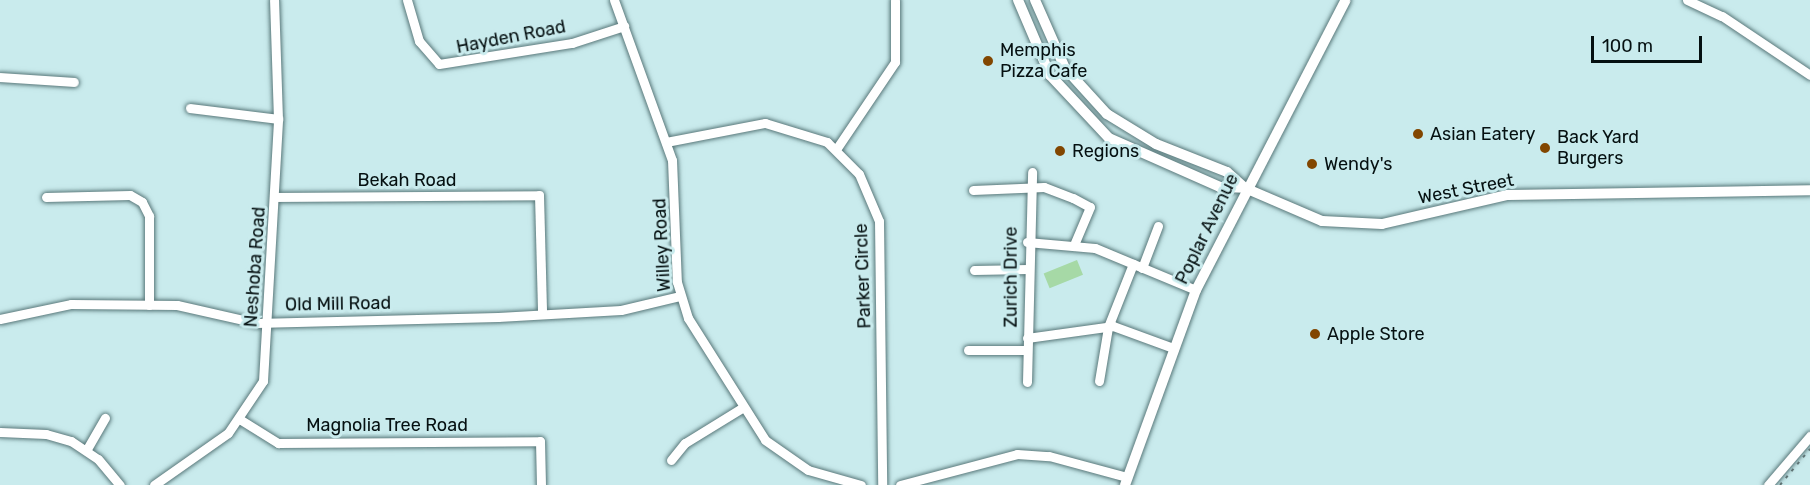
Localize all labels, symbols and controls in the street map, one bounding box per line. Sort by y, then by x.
street label: Hayden Road [454,16,568,58]
scale bar [1594,24,1705,62]
text: 100 m [1602,35,1653,57]
place label: Memphis Pizza Cafe [1000,40,1087,82]
marker: Memphis Pizza Cafe [981,54,995,68]
place label: Asian Eatery [1430,123,1536,145]
marker: Asian Eatery [1411,127,1425,141]
place label: Back Yard Burgers [1557,127,1640,170]
place label: Regions [1072,140,1139,162]
marker: Back Yard Burgers [1538,141,1552,155]
marker: Regions [1053,144,1067,158]
place label: Wendy's [1324,153,1392,175]
marker: Wendy's [1305,157,1319,171]
street label: Bekah Road [357,169,457,191]
street label: West Street [1416,169,1516,209]
street label: Poplar Avenue [1171,170,1243,288]
street label: Willey Road [649,197,675,293]
street label: Neshoba Road [240,206,270,328]
street label: Parker Circle [850,223,876,329]
street label: Zurich Drive [1000,226,1022,328]
street label: Old Mill Road [285,292,391,316]
place label: Apple Store [1327,323,1425,345]
marker: Apple Store [1308,327,1322,341]
street label: Magnolia Tree Road [306,414,468,436]

